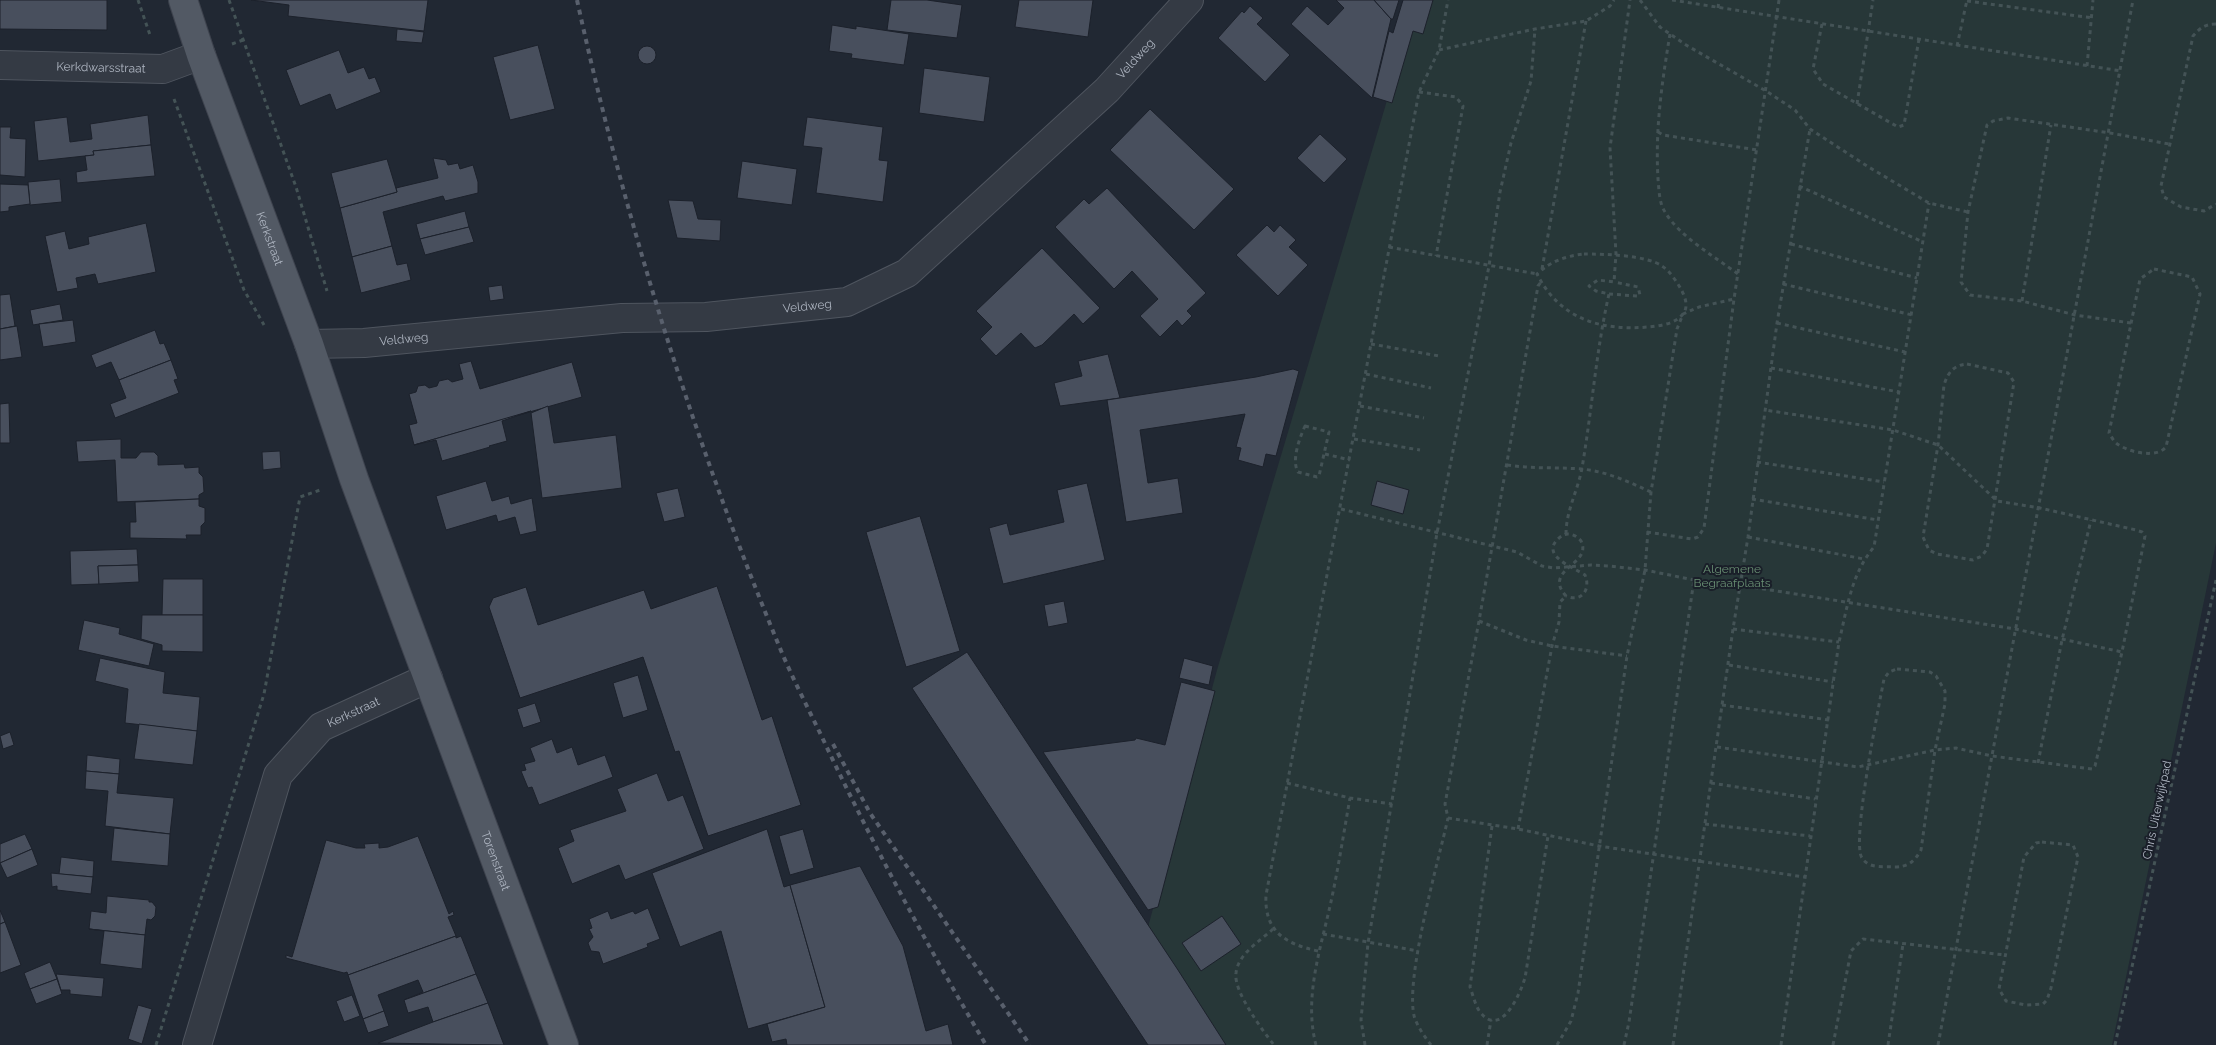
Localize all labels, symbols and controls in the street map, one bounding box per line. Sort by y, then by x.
street label: Veldweg [1114,36,1157,82]
street label: Kerkdwarsstraat [56,59,146,76]
street label: Kerkstraat [253,210,286,267]
street label: Veldweg [782,297,832,316]
street label: Veldweg [379,330,429,348]
park label: Algemene Begraafplaats [1693,562,1771,590]
street label: Kerkstraat [325,694,382,730]
street label: Chris Uiterwijkpad [2140,759,2174,861]
street label: Torenstraat [478,829,513,893]

